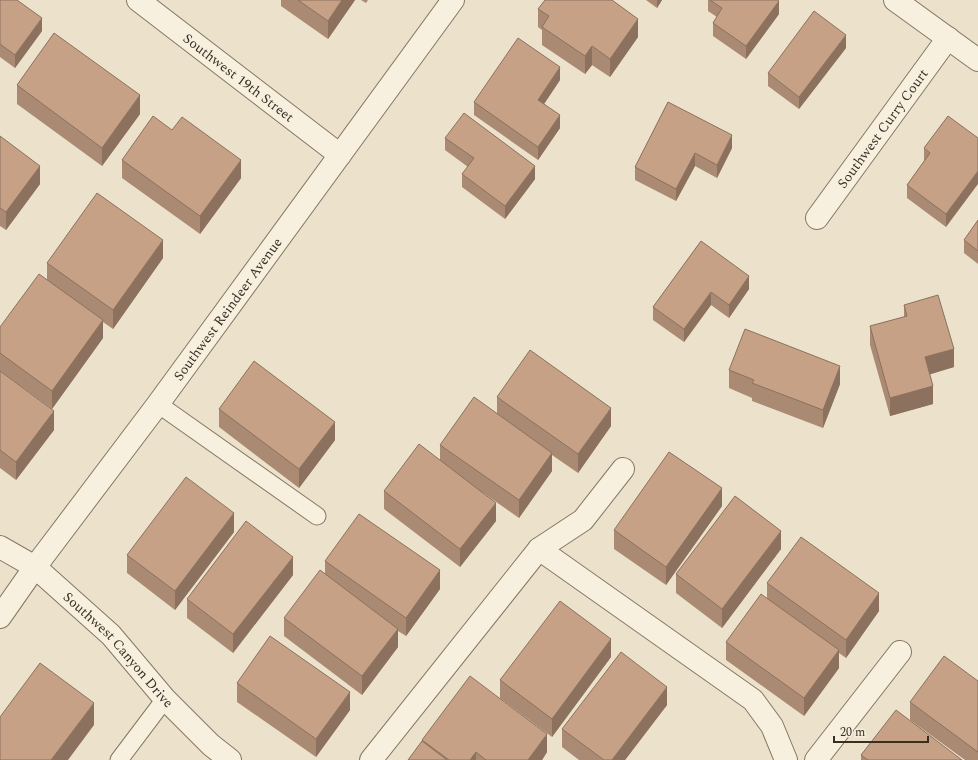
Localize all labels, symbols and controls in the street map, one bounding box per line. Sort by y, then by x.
street label: Southwest 19th Street [179,28,299,127]
street label: Southwest Curry Court [832,64,933,192]
street label: Southwest Reindeer Avenue [168,233,287,385]
street label: Southwest Canyon Drive [59,587,179,713]
scale bar [834,718,928,744]
text: 20 m [840,723,865,742]

